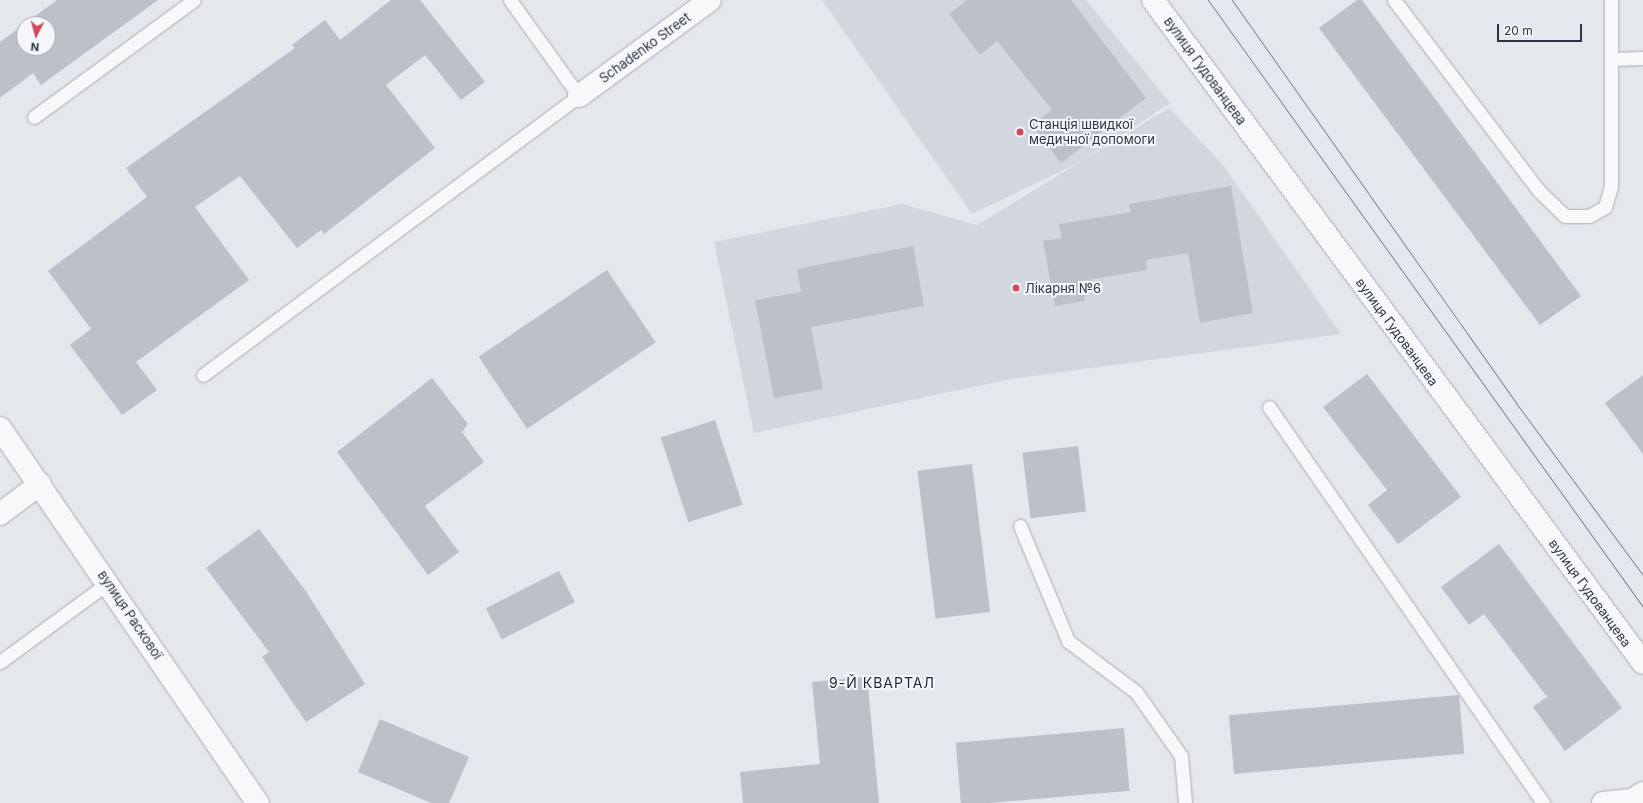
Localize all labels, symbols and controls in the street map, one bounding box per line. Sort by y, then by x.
street label: Schadenko Street [596,10,694,86]
street label: вулиця Гудованцева [1161,14,1249,128]
north arrow [16,16,56,56]
scale bar [1499,16,1584,42]
text: 20 m [1504,23,1533,38]
text: N [30,40,40,54]
place label: Станція швидкої медичної допомоги [1029,117,1155,148]
marker: Станція швидкої медичної допомоги [1014,126,1026,138]
street label: вулиця Гудованцева [1353,275,1441,389]
place label: Лікарня №6 [1025,280,1101,296]
marker: Лікарня №6 [1010,282,1022,294]
street label: вулиця Гудованцева [1546,536,1634,650]
street label: вулиця Раскової [95,568,165,662]
district label: 9-Й КВАРТАЛ [829,675,935,691]

